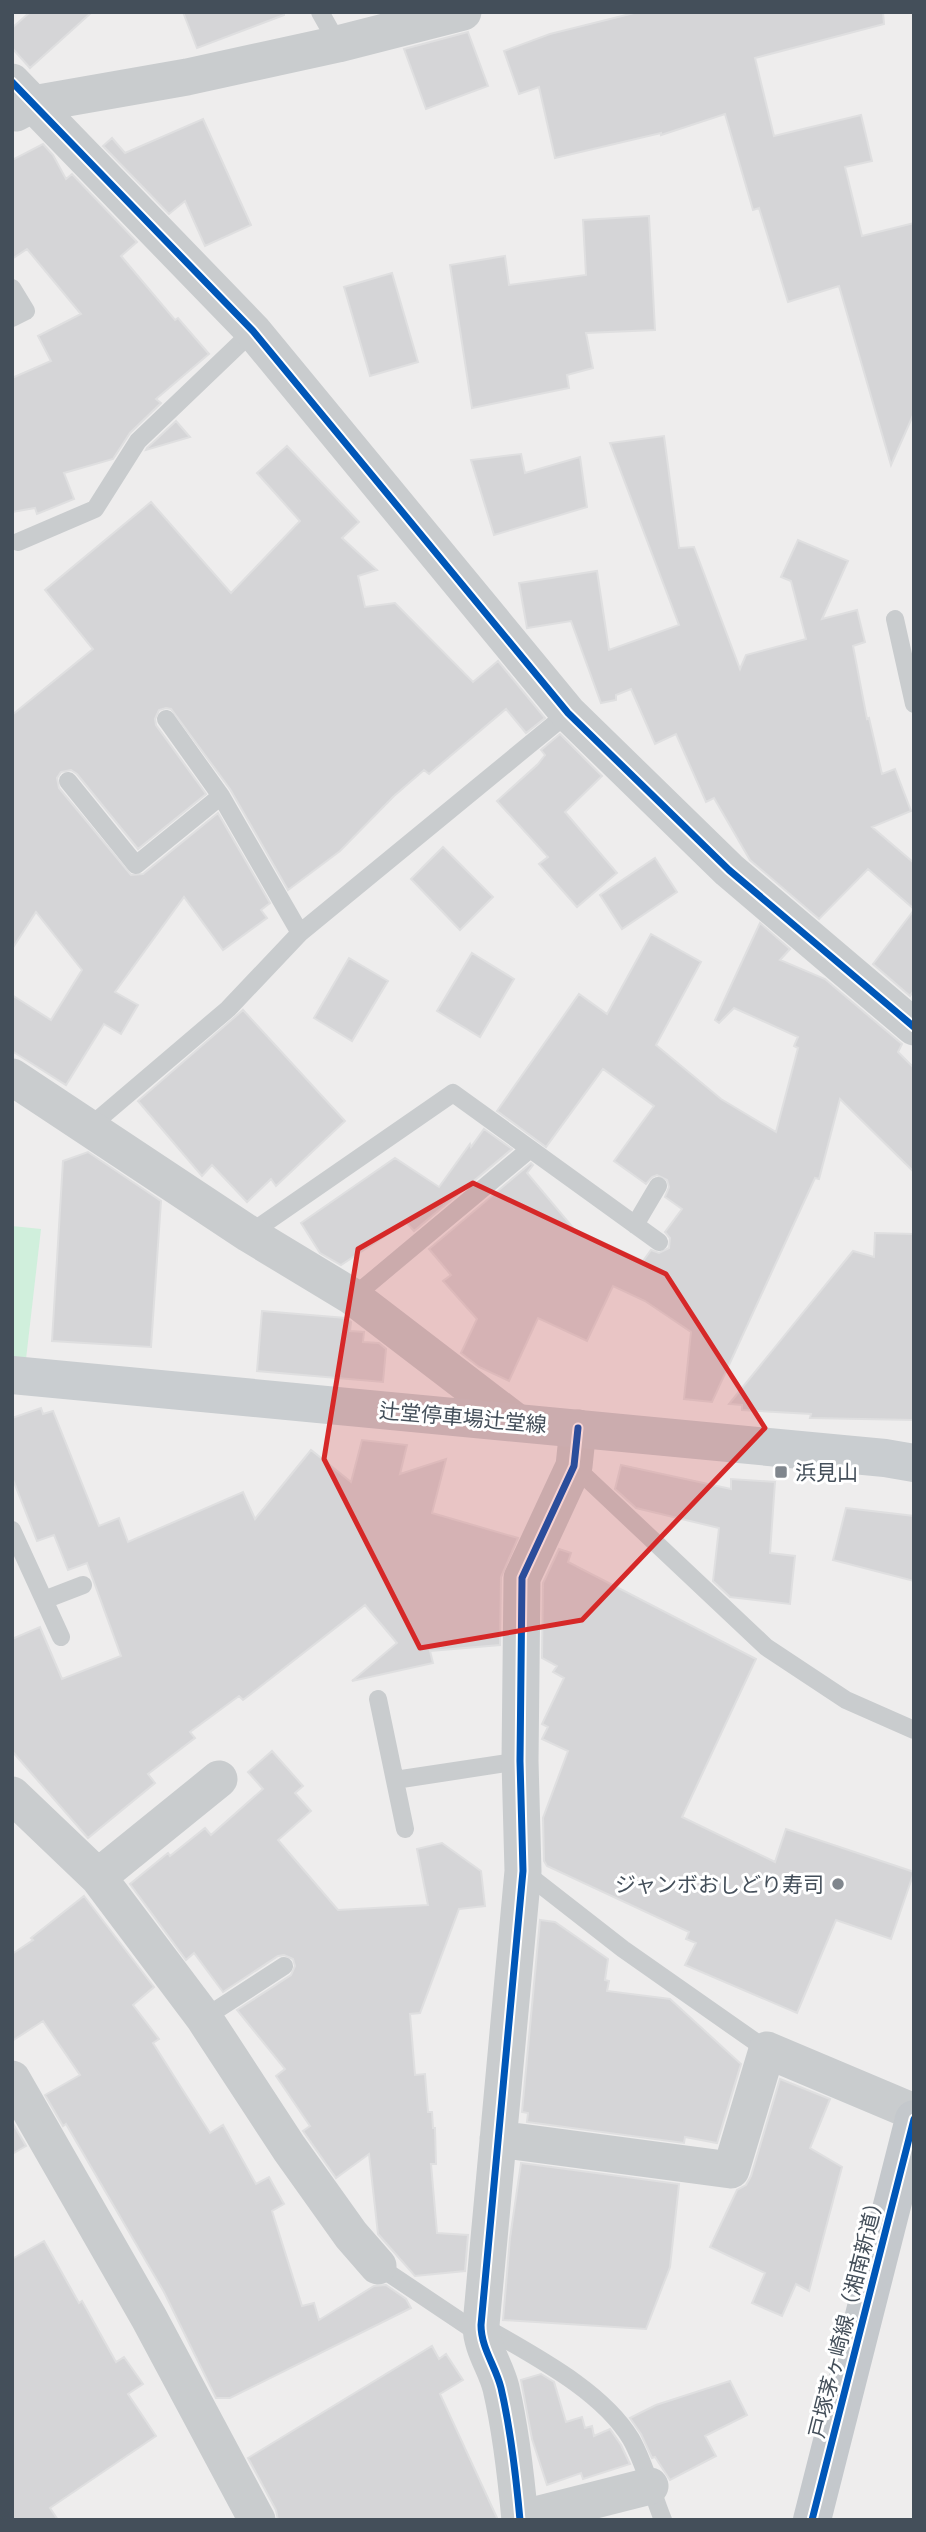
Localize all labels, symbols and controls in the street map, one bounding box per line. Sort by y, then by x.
street label: 辻堂停車場辻堂線 [378,1396,548,1438]
place label: 浜見山 [795,1458,858,1486]
marker: 浜見山 [773,1464,789,1480]
place label: ジャンボおしどり寿司 [615,1870,824,1898]
marker: ジャンボおしどり寿司 [830,1876,846,1892]
street label: 戸塚茅ヶ崎線（湘南新道） [802,2189,890,2441]

